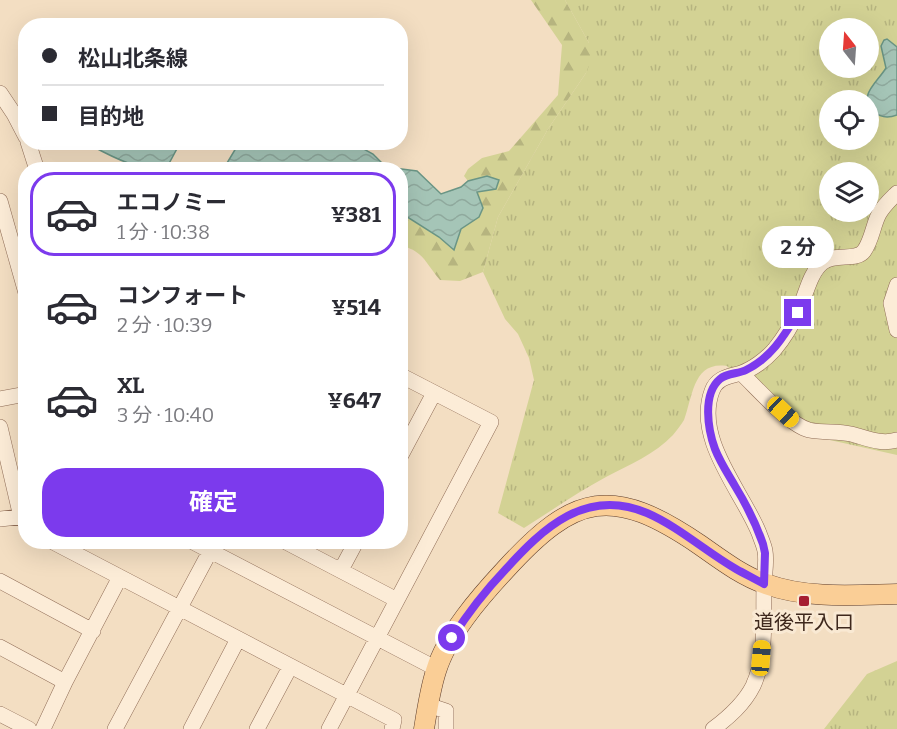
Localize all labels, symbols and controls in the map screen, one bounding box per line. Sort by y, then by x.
north arrow [819,18,879,78]
map controls [819,18,879,222]
text: 松山北条線 [78,45,188,72]
button: locate [819,90,879,150]
text: 目的地 [78,103,144,130]
button: layers [819,162,879,222]
icon: car [45,187,99,241]
text: エコノミー [117,189,227,216]
text: ¥381 [331,201,381,228]
text: 1 分 · 10:38 [117,220,210,244]
callout: 2 分 [762,226,834,268]
text: 2 分 [781,235,815,259]
icon: car [45,280,99,334]
text: コンフォート [117,282,248,309]
text: ¥514 [331,294,381,321]
route end [784,299,811,326]
text: 2 分 · 10:39 [117,313,212,337]
text: XL [117,372,144,399]
icon: car [45,373,99,427]
text: ¥647 [328,387,381,414]
car [764,393,802,431]
text: 3 分 · 10:40 [117,403,214,427]
button: 確定 [42,468,384,537]
marker: 道後平入口 [797,594,811,608]
place label: 道後平入口 [754,610,854,634]
route start [438,624,465,651]
car [750,639,772,677]

